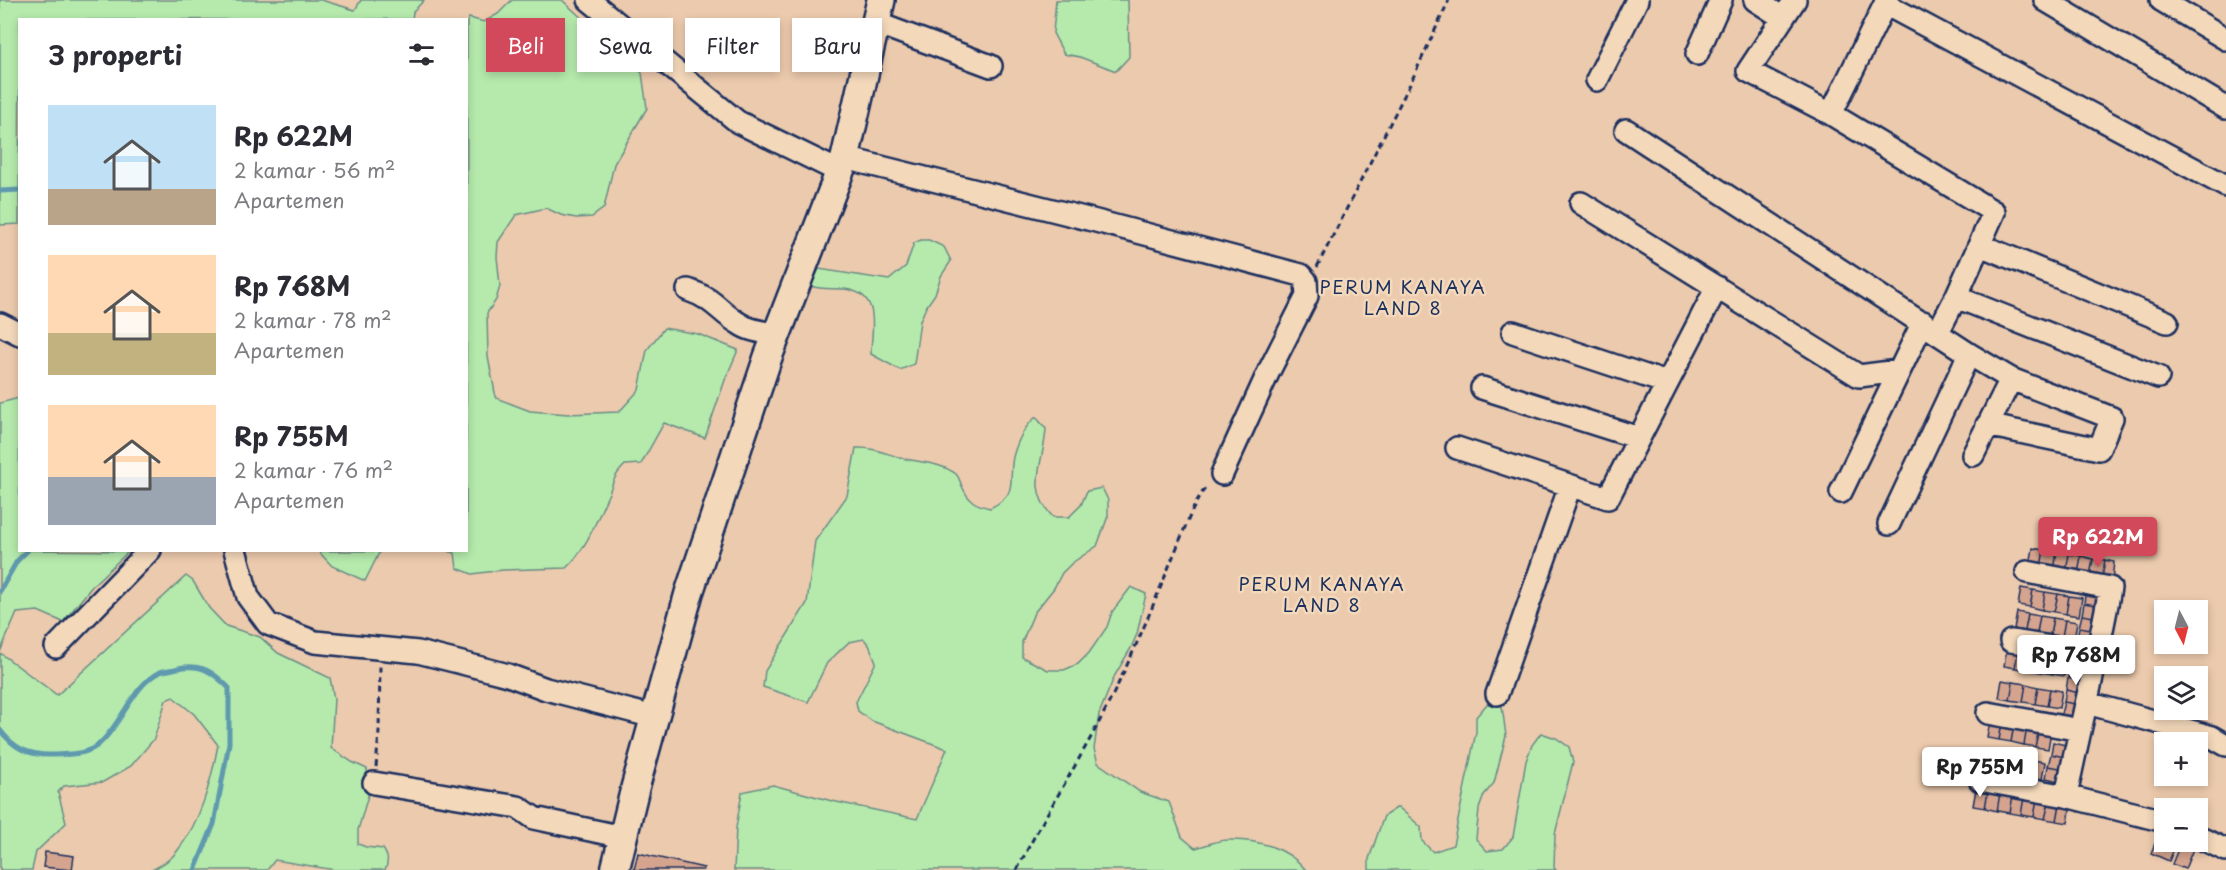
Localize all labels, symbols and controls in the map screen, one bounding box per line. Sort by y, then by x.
chip: Beli [486,18,565,72]
chip: Sewa [577,18,673,72]
chip: Filter [685,18,780,72]
chip: Baru [792,18,882,72]
text: 3 properti [48,35,182,74]
icon: filters [405,38,438,71]
text: Rp 622M [234,116,353,155]
icon: home [96,129,168,201]
text: 2 kamar · 56 m² [234,155,395,185]
text: Apartemen [234,185,345,215]
text: Rp 768M [234,266,350,305]
district label: PERUM KANAYA LAND 8 [1320,273,1486,321]
icon: home [96,279,168,351]
text: 2 kamar · 78 m² [234,305,392,335]
text: Apartemen [234,335,345,365]
text: Rp 755M [234,416,349,455]
icon: home [96,429,168,501]
text: 2 kamar · 76 m² [234,455,393,485]
text: Apartemen [234,485,345,515]
pin: Rp 622M [2043,517,2153,568]
text: Rp 622M [2052,521,2144,551]
district label: PERUM KANAYA LAND 8 [1239,570,1405,618]
north arrow [2154,600,2208,654]
map controls [2154,600,2208,852]
pin: Rp 768M [2021,635,2131,686]
text: Rp 768M [2031,639,2121,669]
button: layers [2154,666,2208,720]
button: + [2154,732,2208,786]
pin: Rp 755M [1925,747,2035,798]
text: Rp 755M [1936,751,2024,781]
button: − [2154,798,2208,852]

